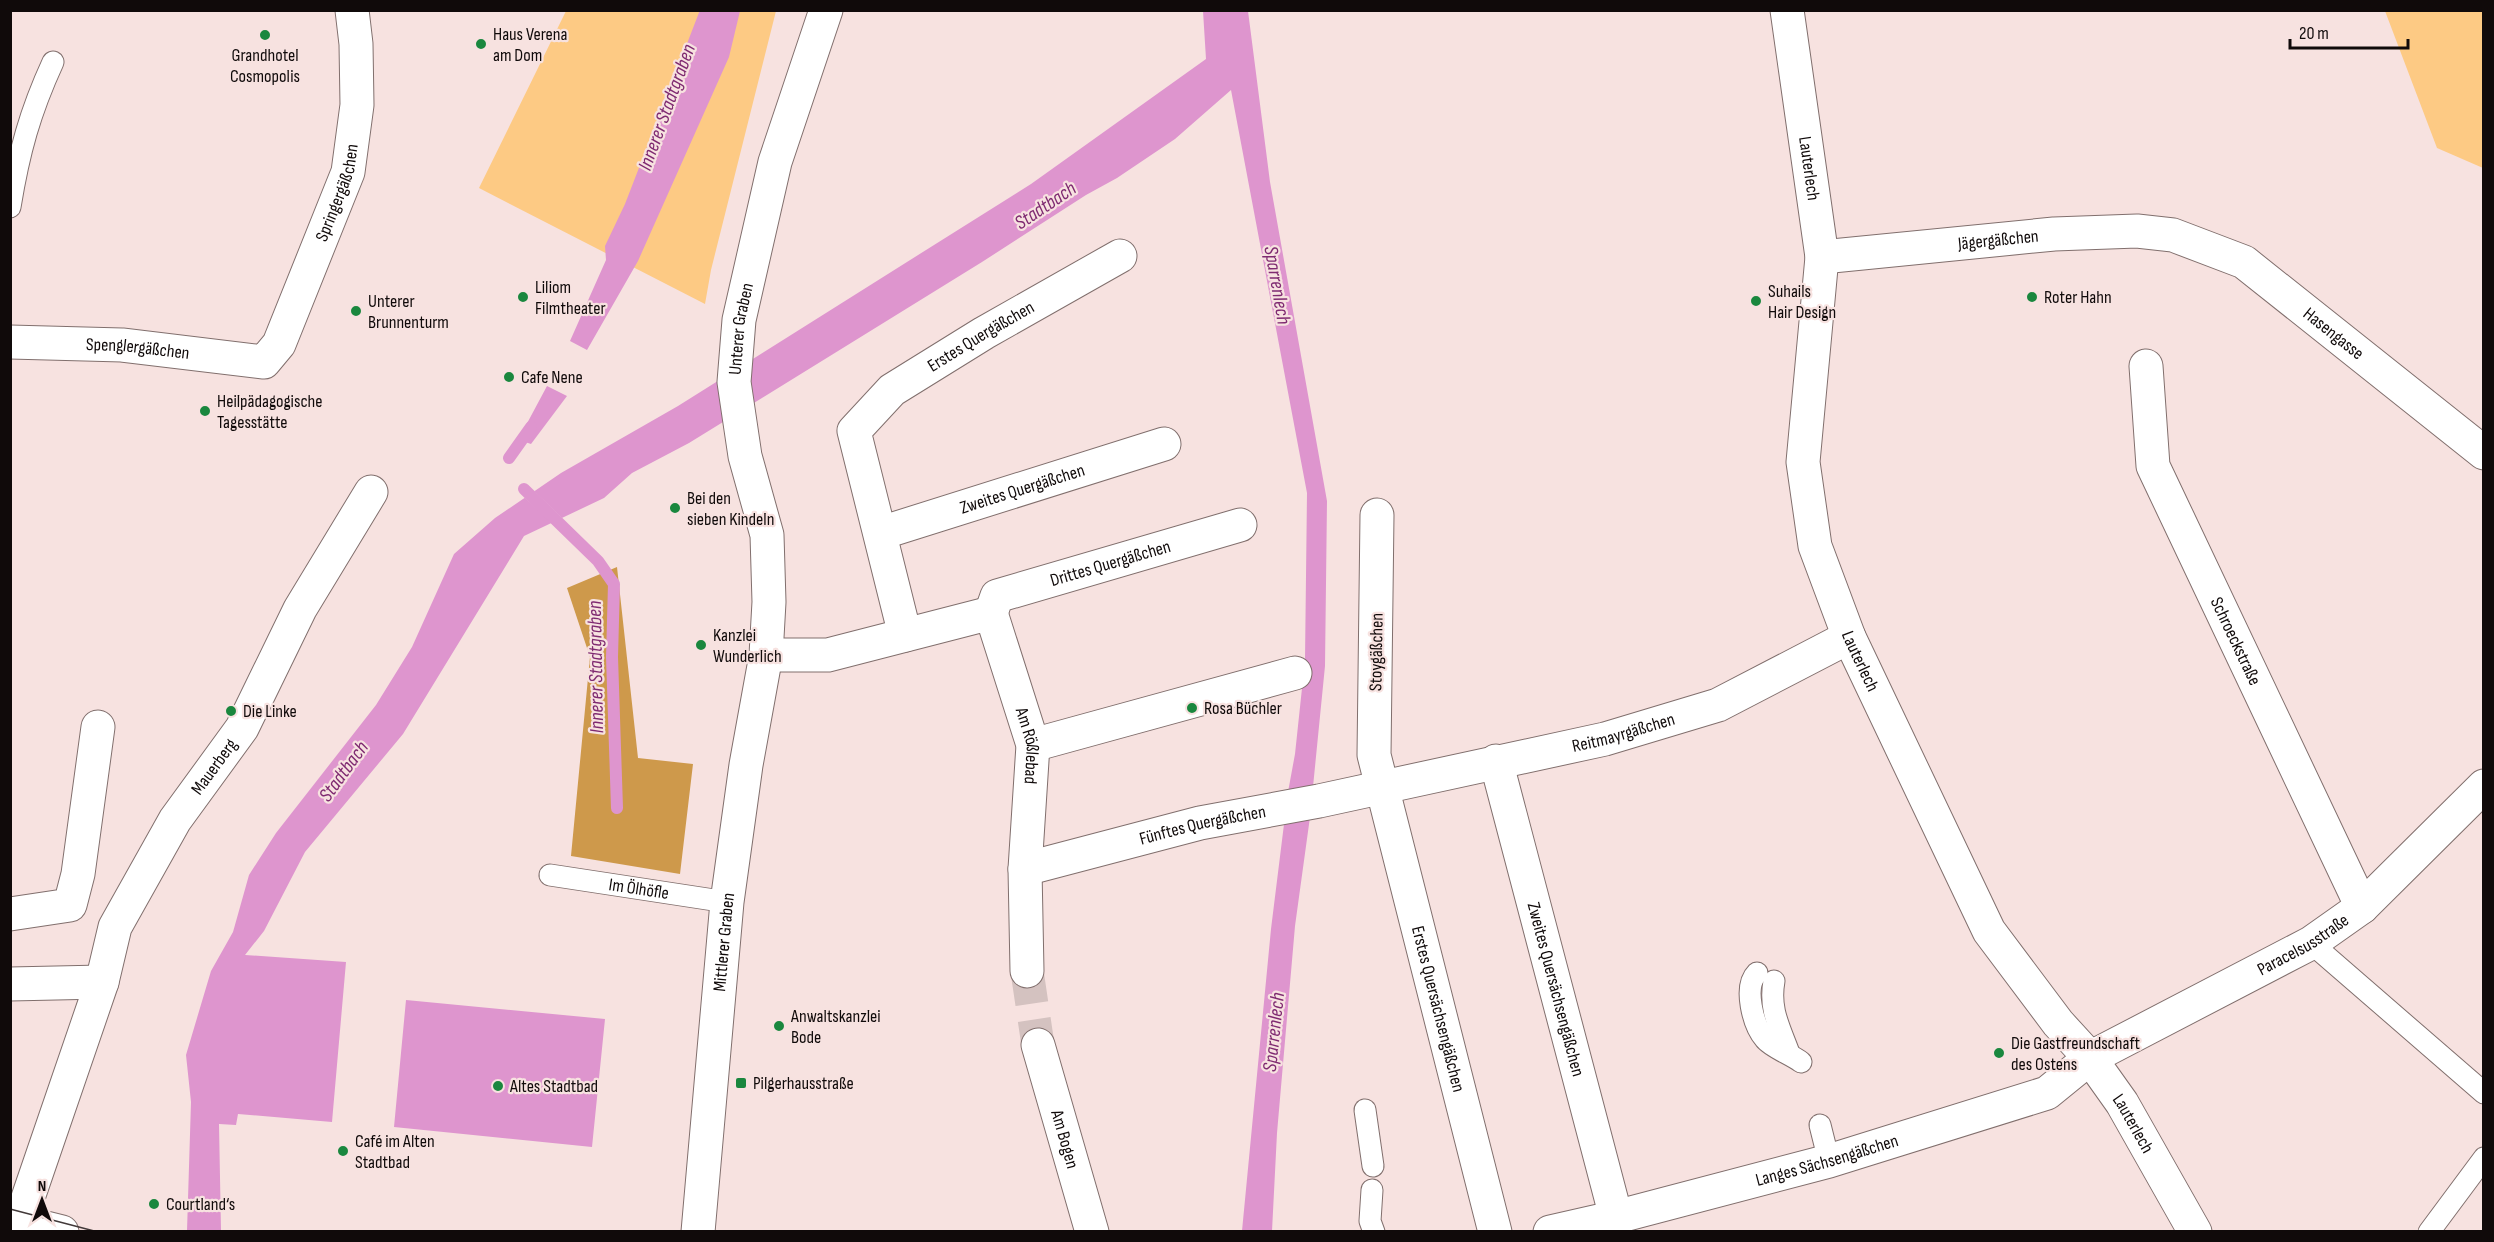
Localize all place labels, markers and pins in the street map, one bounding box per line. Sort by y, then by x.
place label: Haus Verena am Dom [493,24,568,66]
marker: Grandhotel Cosmopolis [258,28,272,42]
marker: Haus Verena am Dom [474,37,488,51]
place label: Grandhotel Cosmopolis [230,45,300,87]
place label: Liliom Filmtheater [535,277,606,319]
place label: Suhails Hair Design [1768,281,1836,323]
place label: Roter Hahn [2044,287,2112,308]
marker: Liliom Filmtheater [516,290,530,304]
marker: Roter Hahn [2025,290,2039,304]
place label: Unterer Brunnenturm [368,291,449,333]
marker: Suhails Hair Design [1749,294,1763,308]
marker: Unterer Brunnenturm [349,304,363,318]
place label: Cafe Nene [521,367,583,388]
marker: Cafe Nene [502,370,516,384]
place label: Heilpädagogische Tagesstätte [217,391,323,433]
marker: Heilpädagogische Tagesstätte [198,404,212,418]
place label: Bei den sieben Kindeln [687,488,774,530]
marker: Bei den sieben Kindeln [668,501,682,515]
place label: Kanzlei Wunderlich [713,625,782,667]
marker: Kanzlei Wunderlich [694,638,708,652]
place label: Rosa Büchler [1204,698,1282,719]
place label: Die Linke [243,701,297,722]
marker: Rosa Büchler [1185,701,1199,715]
marker: Die Linke [224,704,238,718]
place label: Anwaltskanzlei Bode [790,1006,881,1048]
marker: Anwaltskanzlei Bode [772,1019,786,1033]
place label: Die Gastfreundschaft des Ostens [2011,1033,2141,1075]
marker: Die Gastfreundschaft des Ostens [1992,1046,2006,1060]
place label: Pilgerhausstraße [753,1073,854,1094]
place label: Altes Stadtbad [509,1076,598,1097]
marker: Pilgerhausstraße [734,1076,748,1090]
marker: Altes Stadtbad [491,1079,505,1093]
place label: Café im Alten Stadtbad [355,1131,435,1173]
marker: Café im Alten Stadtbad [336,1144,350,1158]
place label: Courtland‘s [166,1194,235,1215]
marker: Courtland‘s [147,1197,161,1211]

